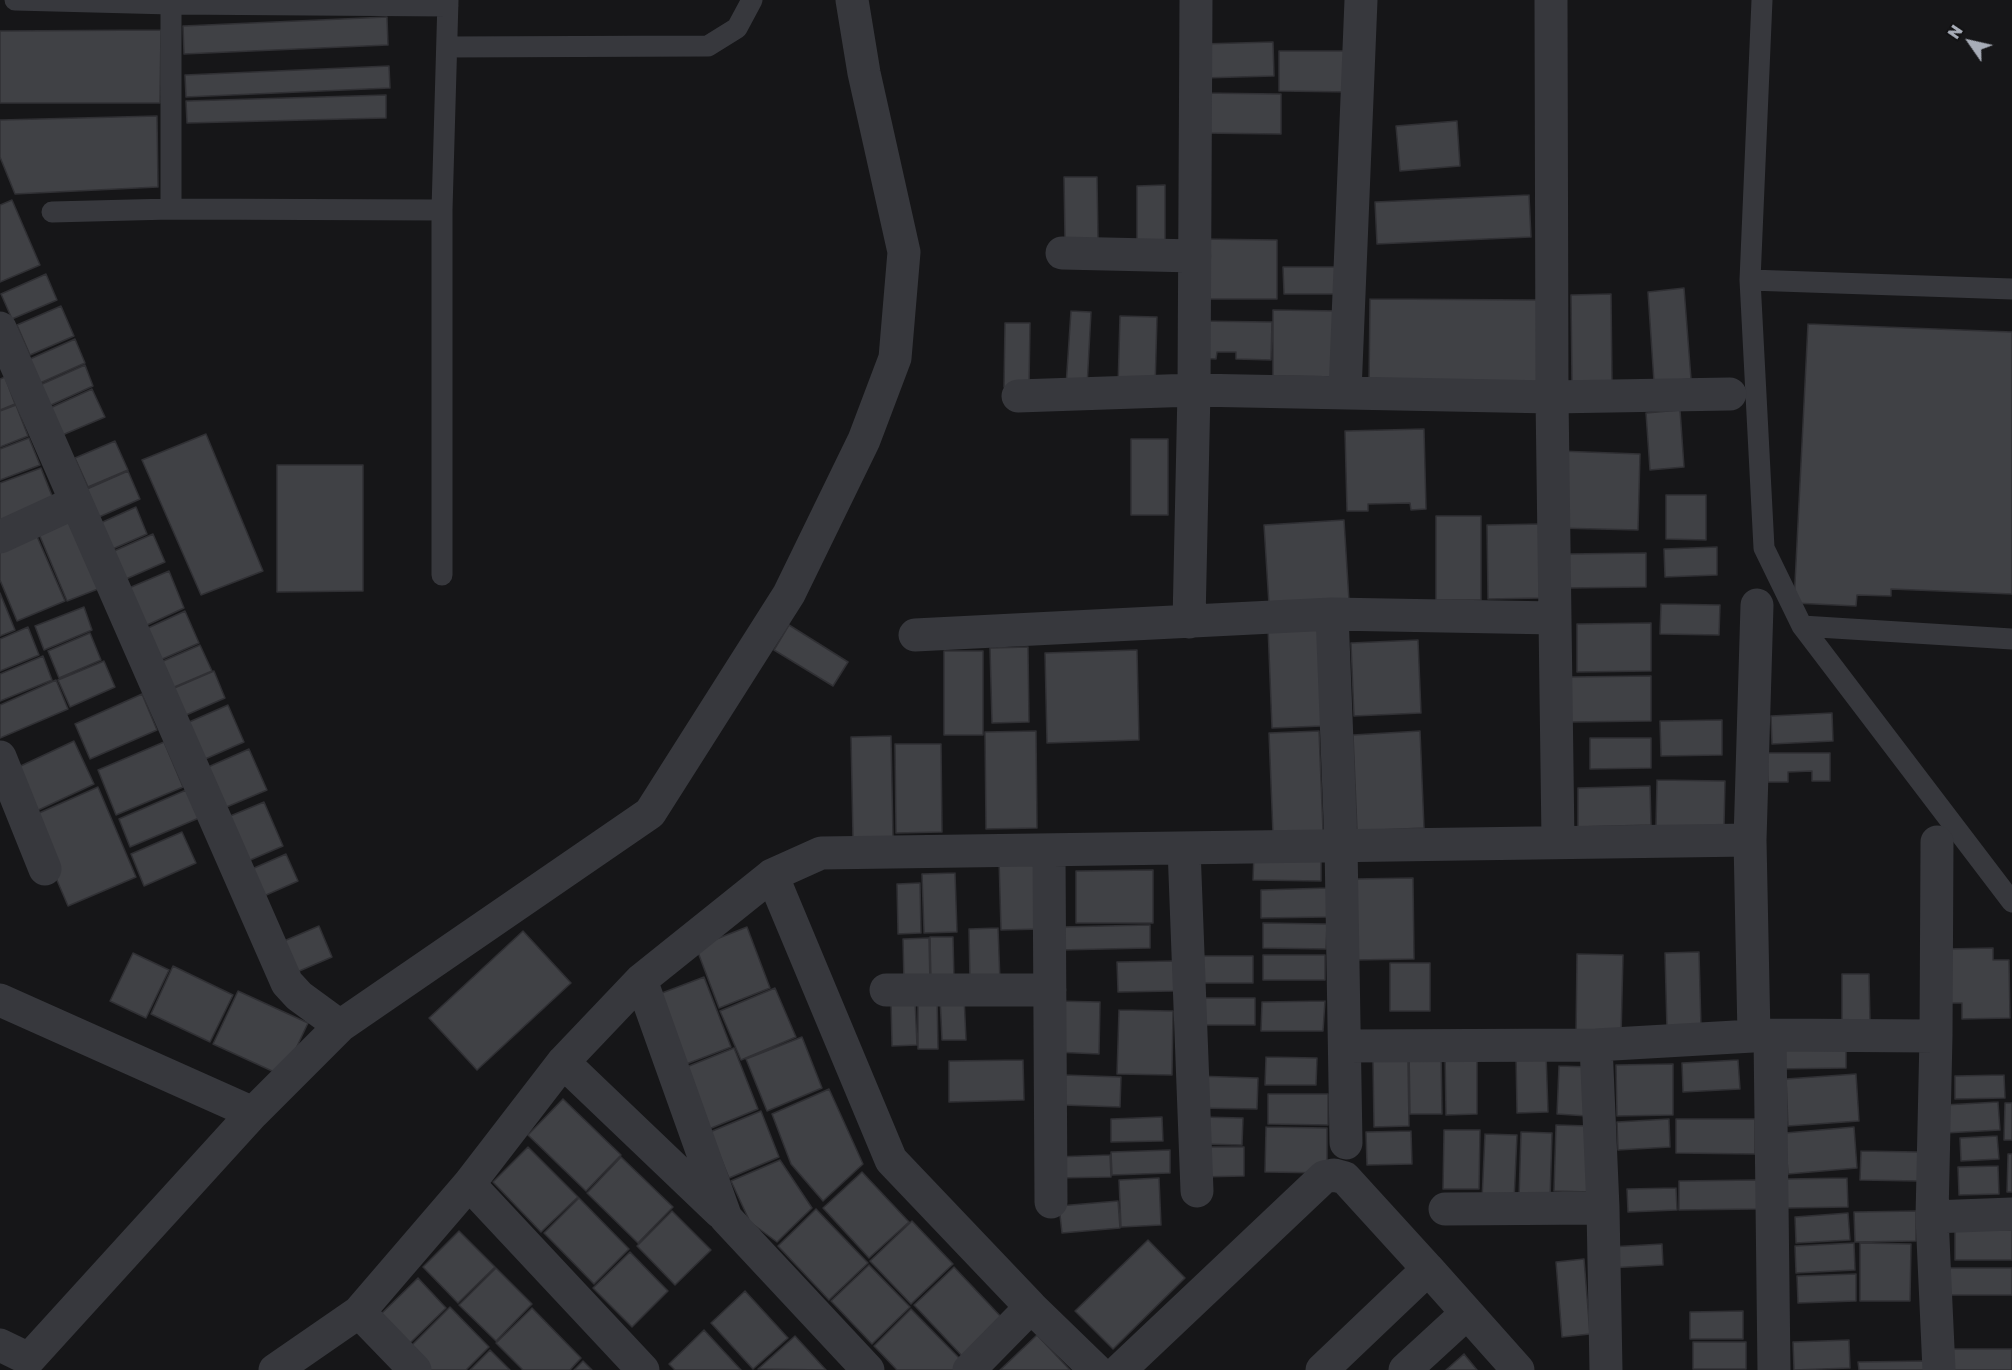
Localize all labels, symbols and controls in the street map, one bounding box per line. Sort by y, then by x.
north arrow [1940,12,2000,72]
text: N [1943,21,1967,43]

